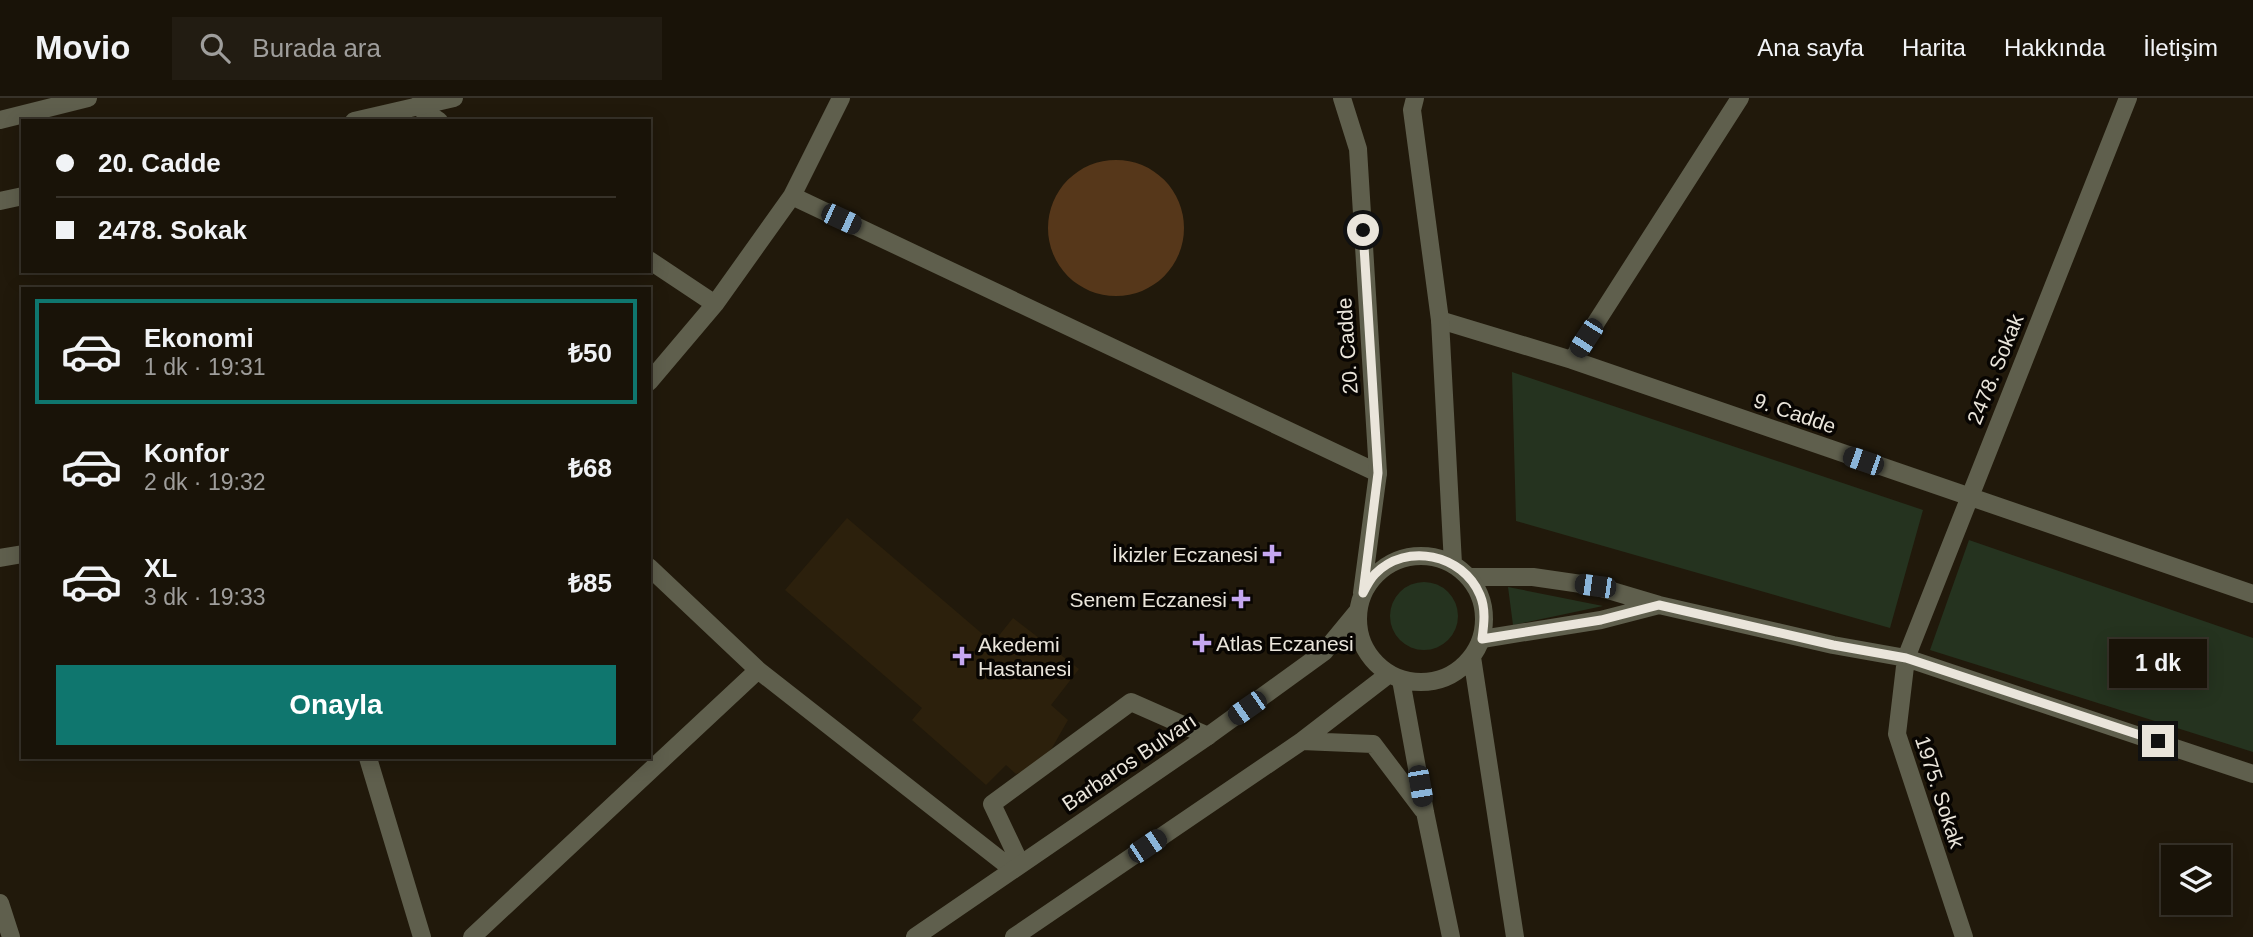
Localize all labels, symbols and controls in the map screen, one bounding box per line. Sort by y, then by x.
search box [172,17,662,80]
text: Movio [35,29,130,66]
icon: search [196,29,234,67]
text: Burada ara [252,33,381,63]
text: Ana sayfa [1757,34,1864,61]
text: Harita [1902,34,1966,61]
text: Hakkında [2004,34,2105,61]
text: İletişim [2143,34,2218,61]
text: 20. Cadde [98,148,221,178]
car [818,201,865,237]
route start [1347,214,1379,246]
text: 2478. Sokak [98,215,247,245]
street label: 20. Cadde [1332,297,1362,395]
street label: 2478. Sokak [1962,310,2028,427]
car [1566,315,1607,361]
icon: car [60,320,123,383]
text: Ekonomi [144,323,254,353]
text: ₺50 [568,338,612,368]
text: 1 dk · 19:31 [144,354,265,380]
street label: 9. Cadde [1751,388,1839,438]
icon: car [60,435,123,498]
text: Konfor [144,438,229,468]
car [1840,444,1887,478]
text: ₺68 [568,453,612,483]
text: 2 dk · 19:32 [144,469,265,495]
place label: İkizler Eczanesi [1112,543,1258,566]
marker: İkizler Eczanesi [1264,546,1280,562]
icon: car [60,550,123,613]
text: XL [144,553,177,583]
text: ₺85 [568,568,612,598]
car [1573,573,1618,599]
text: 3 dk · 19:33 [144,584,265,610]
place label: Senem Eczanesi [1069,588,1227,611]
marker: Senem Eczanesi [1233,591,1249,607]
place label: Atlas Eczanesi [1216,632,1354,655]
place label: Akedemi Hastanesi [978,633,1071,680]
marker: Atlas Eczanesi [1194,635,1210,651]
callout: 1 dk [2109,640,2207,688]
marker: Akedemi Hastanesi [952,646,972,666]
text: 1 dk [2135,650,2181,676]
button: Onayla [56,665,616,745]
car [1224,687,1271,729]
street label: Barbaros Bulvarı [1058,709,1200,815]
route end [2142,725,2174,757]
street label: 1975. Sokak [1911,733,1969,852]
car [1407,763,1434,809]
car [1124,826,1171,866]
map controls [2161,845,2231,915]
button: layers [2161,845,2231,915]

